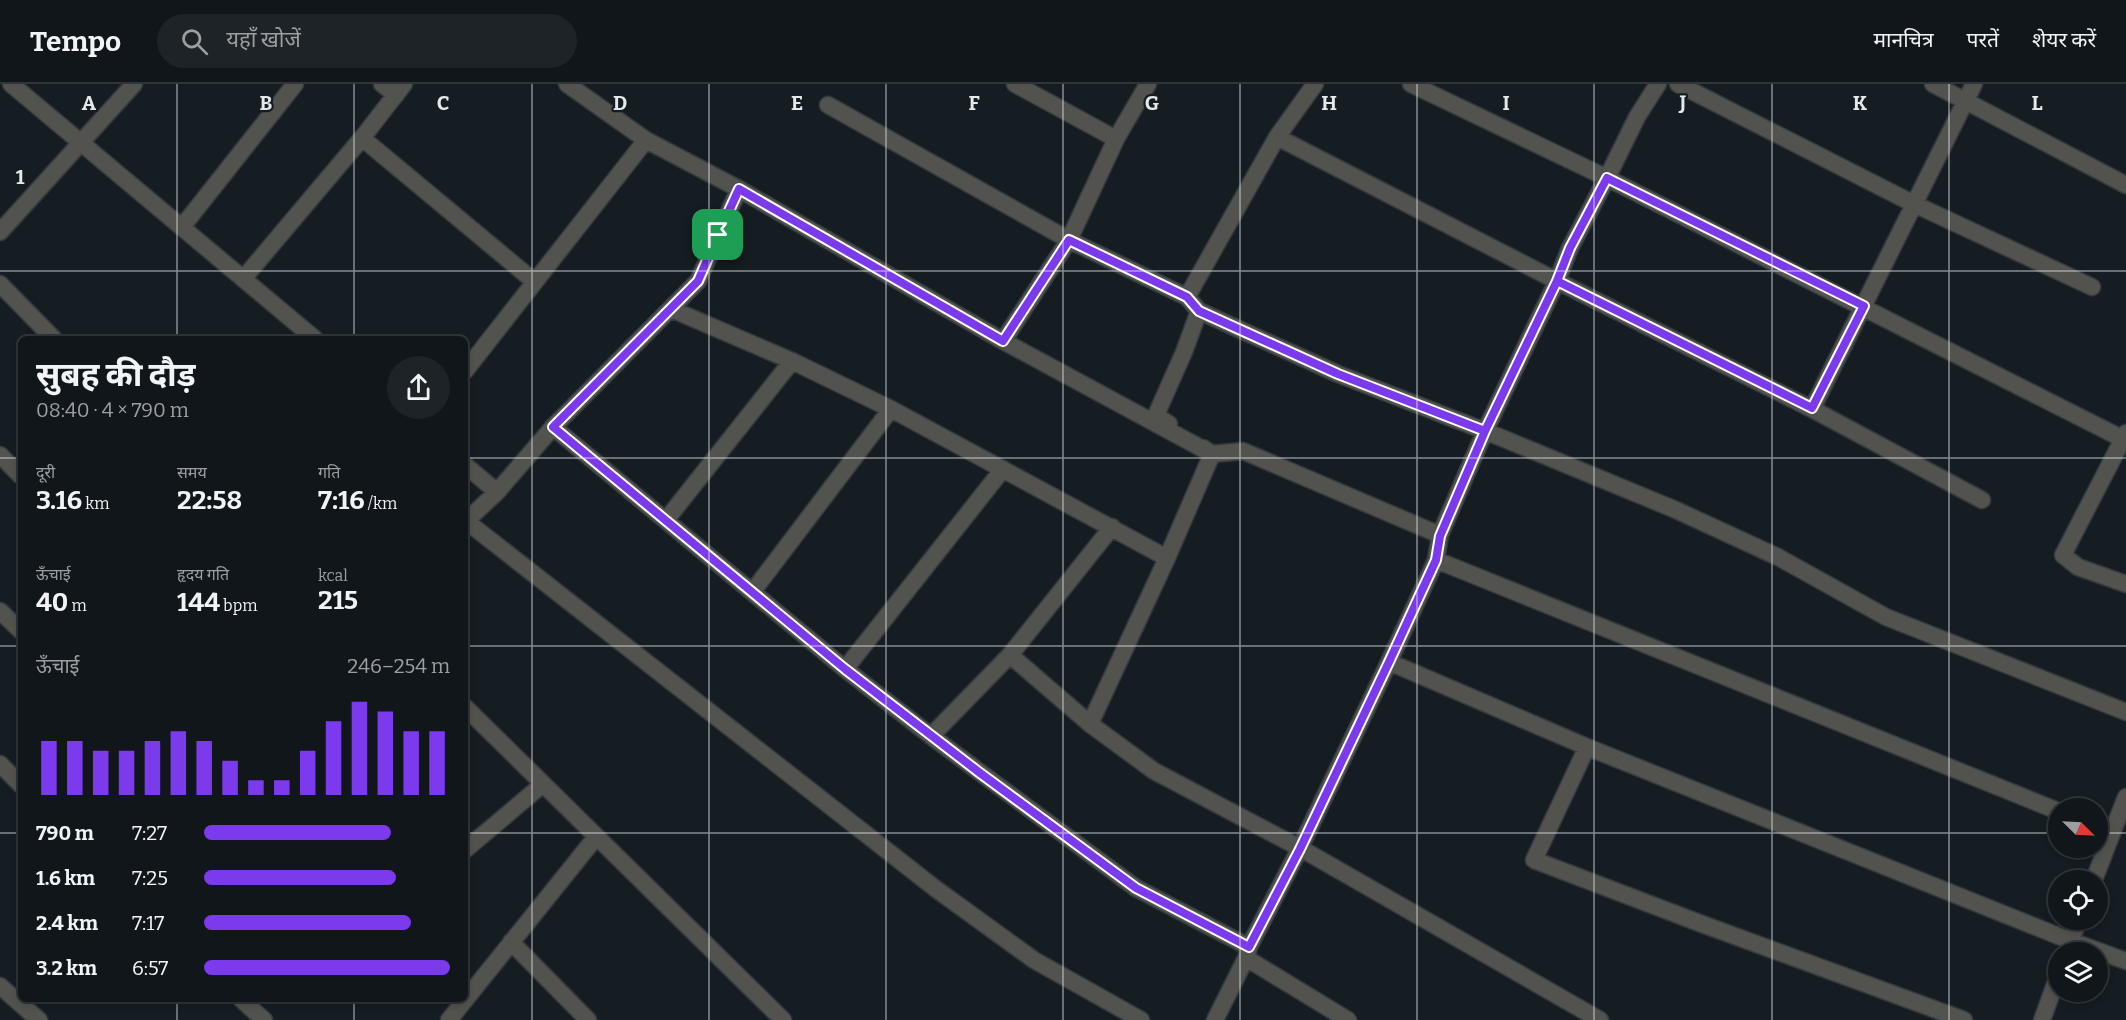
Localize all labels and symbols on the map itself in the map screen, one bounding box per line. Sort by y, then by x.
text: A [82,91,97,115]
text: B [260,91,273,115]
text: C [437,91,449,115]
text: D [613,91,627,115]
text: E [791,91,803,115]
text: F [968,91,980,115]
text: G [1145,91,1159,115]
text: H [1321,91,1337,115]
text: I [1502,91,1510,115]
text: J [1679,91,1687,115]
text: K [1853,91,1868,115]
text: L [2031,91,2043,115]
text: 1 [16,165,25,189]
pin [692,209,743,260]
north arrow [2048,798,2108,858]

